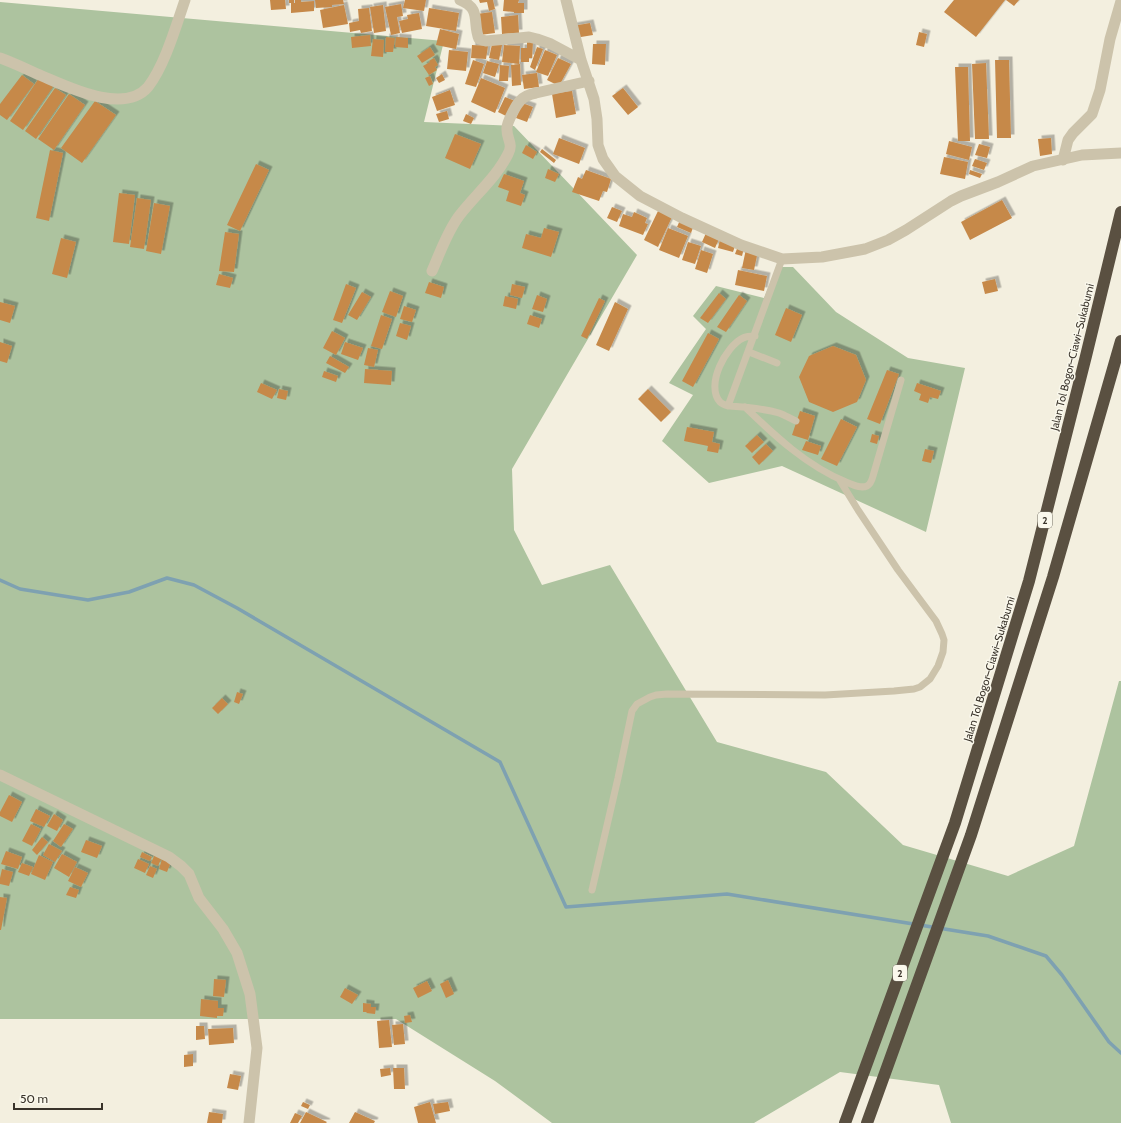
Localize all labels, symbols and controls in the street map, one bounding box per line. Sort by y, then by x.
street label: Jalan Tol Bogor–Ciawi–Sukabumi [1047,282,1097,433]
road number: 2 [1038,512,1052,528]
street label: Jalan Tol Bogor–Ciawi–Sukabumi [960,595,1018,744]
road number: 2 [893,965,907,981]
scale bar [14,1085,102,1111]
text: 50 m [20,1091,48,1106]

